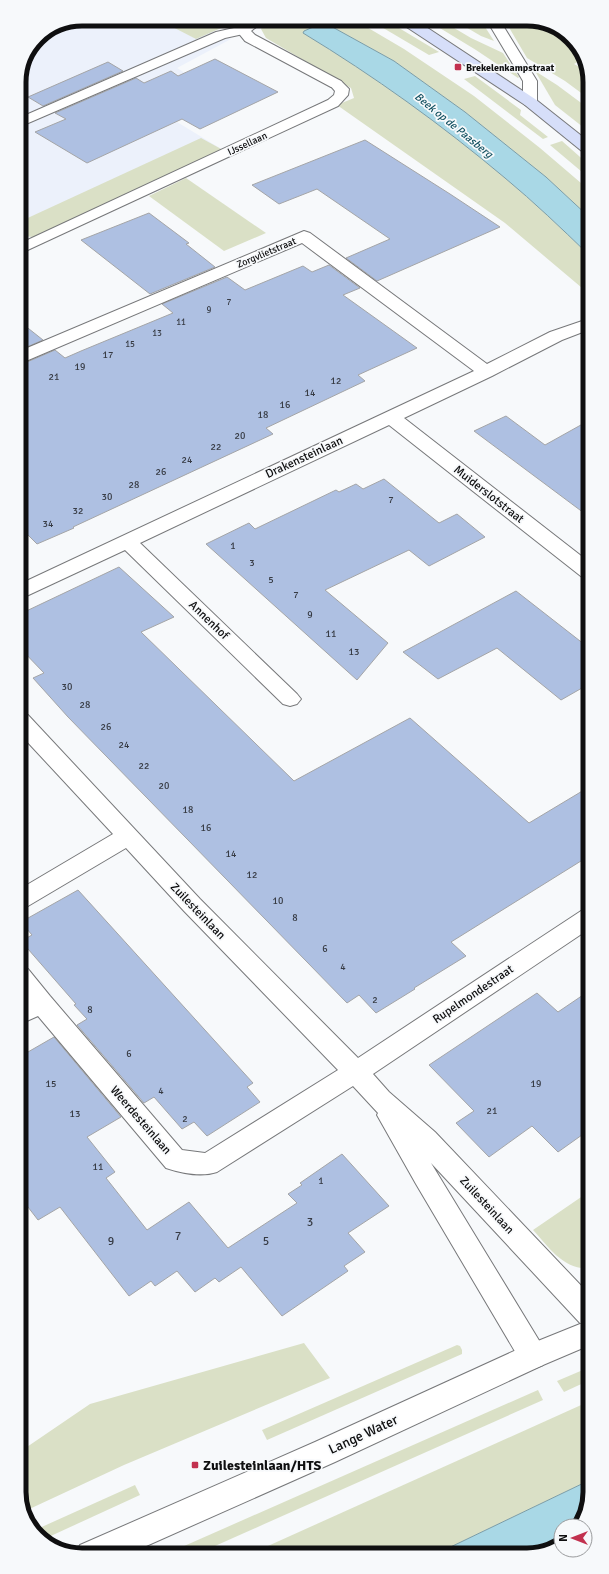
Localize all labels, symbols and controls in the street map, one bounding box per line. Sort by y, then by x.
marker: Brekelenkampstraat [453,62,463,72]
place label: Brekelenkampstraat [466,62,554,74]
water label: Beek op de Paasberg [412,90,496,162]
street label: IJssellaan [226,130,269,158]
street label: Zorgvlietstraat [235,235,298,271]
house number: 7 [227,297,232,308]
house number: 9 [207,305,212,316]
house number: 11 [176,317,186,328]
house number: 13 [152,328,162,339]
house number: 15 [125,339,135,350]
house number: 17 [103,349,113,361]
house number: 19 [75,361,85,373]
house number: 21 [49,371,59,383]
house number: 12 [331,375,341,387]
house number: 14 [305,387,316,399]
house number: 16 [280,399,290,411]
house number: 18 [258,409,268,421]
house number: 20 [235,430,245,442]
street label: Drakensteinlaan [263,433,345,482]
house number: 22 [211,441,221,453]
house number: 24 [182,454,193,466]
street label: Muiderslotstraat [450,462,527,527]
house number: 26 [156,466,166,478]
house number: 28 [129,479,139,491]
house number: 30 [102,491,112,503]
house number: 7 [388,494,394,506]
house number: 32 [73,505,83,517]
house number: 34 [43,518,54,530]
house number: 1 [230,540,236,552]
house number: 3 [249,557,255,569]
house number: 5 [268,574,274,586]
house number: 7 [293,589,299,601]
street label: Annenhof [186,598,232,644]
house number: 9 [307,609,313,621]
house number: 11 [326,628,336,640]
house number: 13 [349,646,359,658]
house number: 30 [62,681,72,693]
house number: 28 [80,699,90,711]
house number: 26 [101,721,111,733]
house number: 24 [119,739,130,751]
house number: 22 [139,760,149,772]
house number: 20 [159,780,169,792]
house number: 18 [183,804,193,816]
house number: 16 [201,822,211,834]
house number: 14 [226,848,237,860]
house number: 12 [247,869,257,881]
street label: Zuilesteinlaan [167,880,228,943]
house number: 10 [273,895,283,907]
house number: 8 [292,912,298,924]
house number: 6 [322,943,328,955]
house number: 4 [340,961,346,973]
street label: Rupelmondestraat [430,962,516,1027]
house number: 2 [372,994,378,1006]
house number: 8 [87,1004,93,1016]
house number: 6 [126,1048,132,1060]
house number: 15 [46,1078,56,1090]
house number: 19 [531,1078,541,1090]
street label: Weerdesteinlaan [107,1083,174,1158]
house number: 4 [158,1085,164,1097]
house number: 21 [487,1105,497,1117]
house number: 13 [70,1108,80,1120]
house number: 2 [182,1113,188,1125]
house number: 11 [93,1161,103,1173]
street label: Zuilesteinlaan [456,1174,517,1237]
house number: 1 [318,1175,324,1187]
house number: 3 [307,1215,313,1230]
house number: 7 [175,1229,181,1244]
house number: 9 [108,1234,114,1249]
house number: 5 [263,1234,269,1249]
street label: Lange Water [326,1411,401,1458]
place label: Zuilesteinlaan/HTS [203,1457,322,1474]
marker: Zuilesteinlaan/HTS [190,1460,200,1470]
north arrow [553,1518,593,1558]
text: N [557,1534,570,1542]

